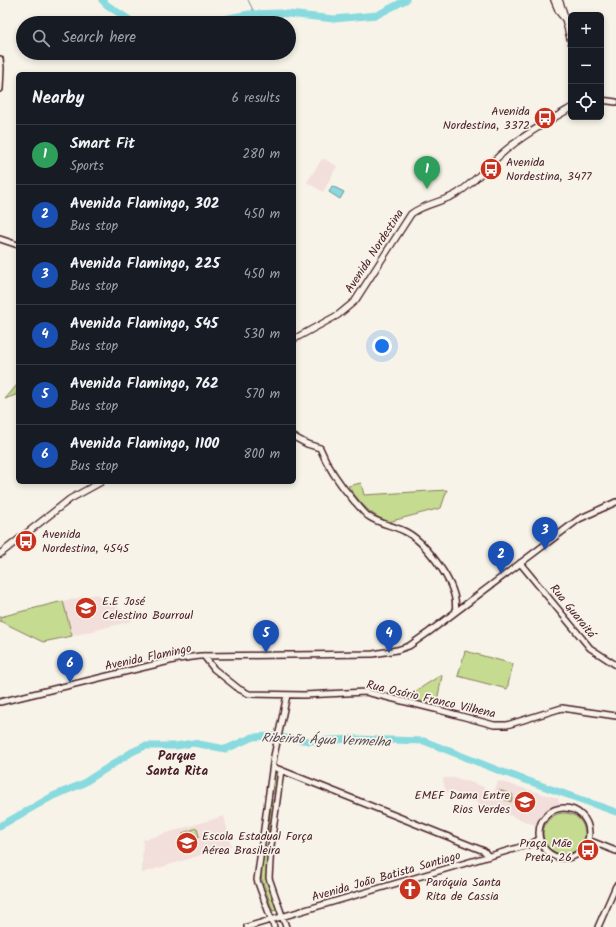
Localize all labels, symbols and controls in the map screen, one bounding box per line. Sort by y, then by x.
map controls [568,12,604,120]
button: + [568,12,604,48]
search box [16,16,296,60]
text: Search here [62,26,136,50]
icon: search [30,27,52,49]
button: − [568,48,604,84]
button: locate [568,84,604,120]
text: Nearby [32,85,84,112]
text: 6 results [232,88,280,109]
place label: Avenida Nordestina, 3372 [443,102,530,135]
bus stop icon: Avenida Nordestina, 3372 [532,105,558,131]
text: Smart Fit [70,132,135,156]
text: 1 [43,144,47,165]
text: 280 m [243,144,280,165]
place label: Avenida Nordestina, 3477 [506,153,592,186]
text: Sports [70,156,104,177]
pin: 1 [414,156,440,189]
bus stop icon: Avenida Nordestina, 3477 [478,156,504,182]
text: Avenida Flamingo, 302 [70,192,220,216]
text: 2 [41,204,49,225]
text: 450 m [244,204,280,225]
street label: Avenida Nordestina [340,205,409,297]
text: Bus stop [70,216,118,237]
text: Avenida Flamingo, 225 [70,252,220,276]
text: 3 [41,264,49,285]
text: 450 m [244,264,280,285]
text: Bus stop [70,276,118,297]
text: Avenida Flamingo, 545 [70,312,218,336]
text: 4 [41,324,49,345]
text: 530 m [244,324,280,345]
text: Bus stop [70,336,118,357]
your location [372,336,392,356]
text: Avenida Flamingo, 762 [70,372,219,396]
text: 5 [42,384,48,405]
text: 570 m [245,384,280,405]
text: Bus stop [70,396,118,417]
text: Avenida Flamingo, 1100 [70,432,219,456]
text: 6 [41,444,49,465]
text: 800 m [244,444,280,465]
text: Bus stop [70,456,118,477]
pin: 3 [532,517,558,550]
place label: Avenida Nordestina, 4545 [42,525,131,558]
bus stop icon: Avenida Nordestina, 4545 [13,528,39,554]
pin: 2 [488,541,514,574]
street label: Rua Guaraitá [545,580,601,643]
place label: E.E José Celestino Bourroul [102,592,193,625]
school or university icon: E.E José Celestino Bourroul [73,595,99,621]
pin: 5 [253,620,279,653]
pin: 4 [376,620,402,653]
street label: Avenida Flamingo [103,639,193,676]
pin: 6 [57,650,83,683]
street label: Rua Osório Franco Vilhena [364,675,498,724]
water label: Ribeirão Água Vermelha [261,728,392,753]
district label: Parque Santa Rita [146,746,208,782]
place label: EMEF Dama Entre Rios Verdes [415,786,511,819]
school or university icon: EMEF Dama Entre Rios Verdes [512,789,538,815]
place label: Escola Estadual Força Aérea Brasileira [202,827,313,860]
school or university icon: Escola Estadual Força Aérea Brasileira [174,830,200,856]
place label: Praça Mãe Preta, 26 [520,834,573,867]
bus stop icon: Praça Mãe Preta, 26 [575,837,601,863]
street label: Avenida João Batista Santiago [309,846,463,907]
place label: Paróquia Santa Rita de Cassia [426,873,501,906]
church icon: Paróquia Santa Rita de Cassia [397,876,423,902]

